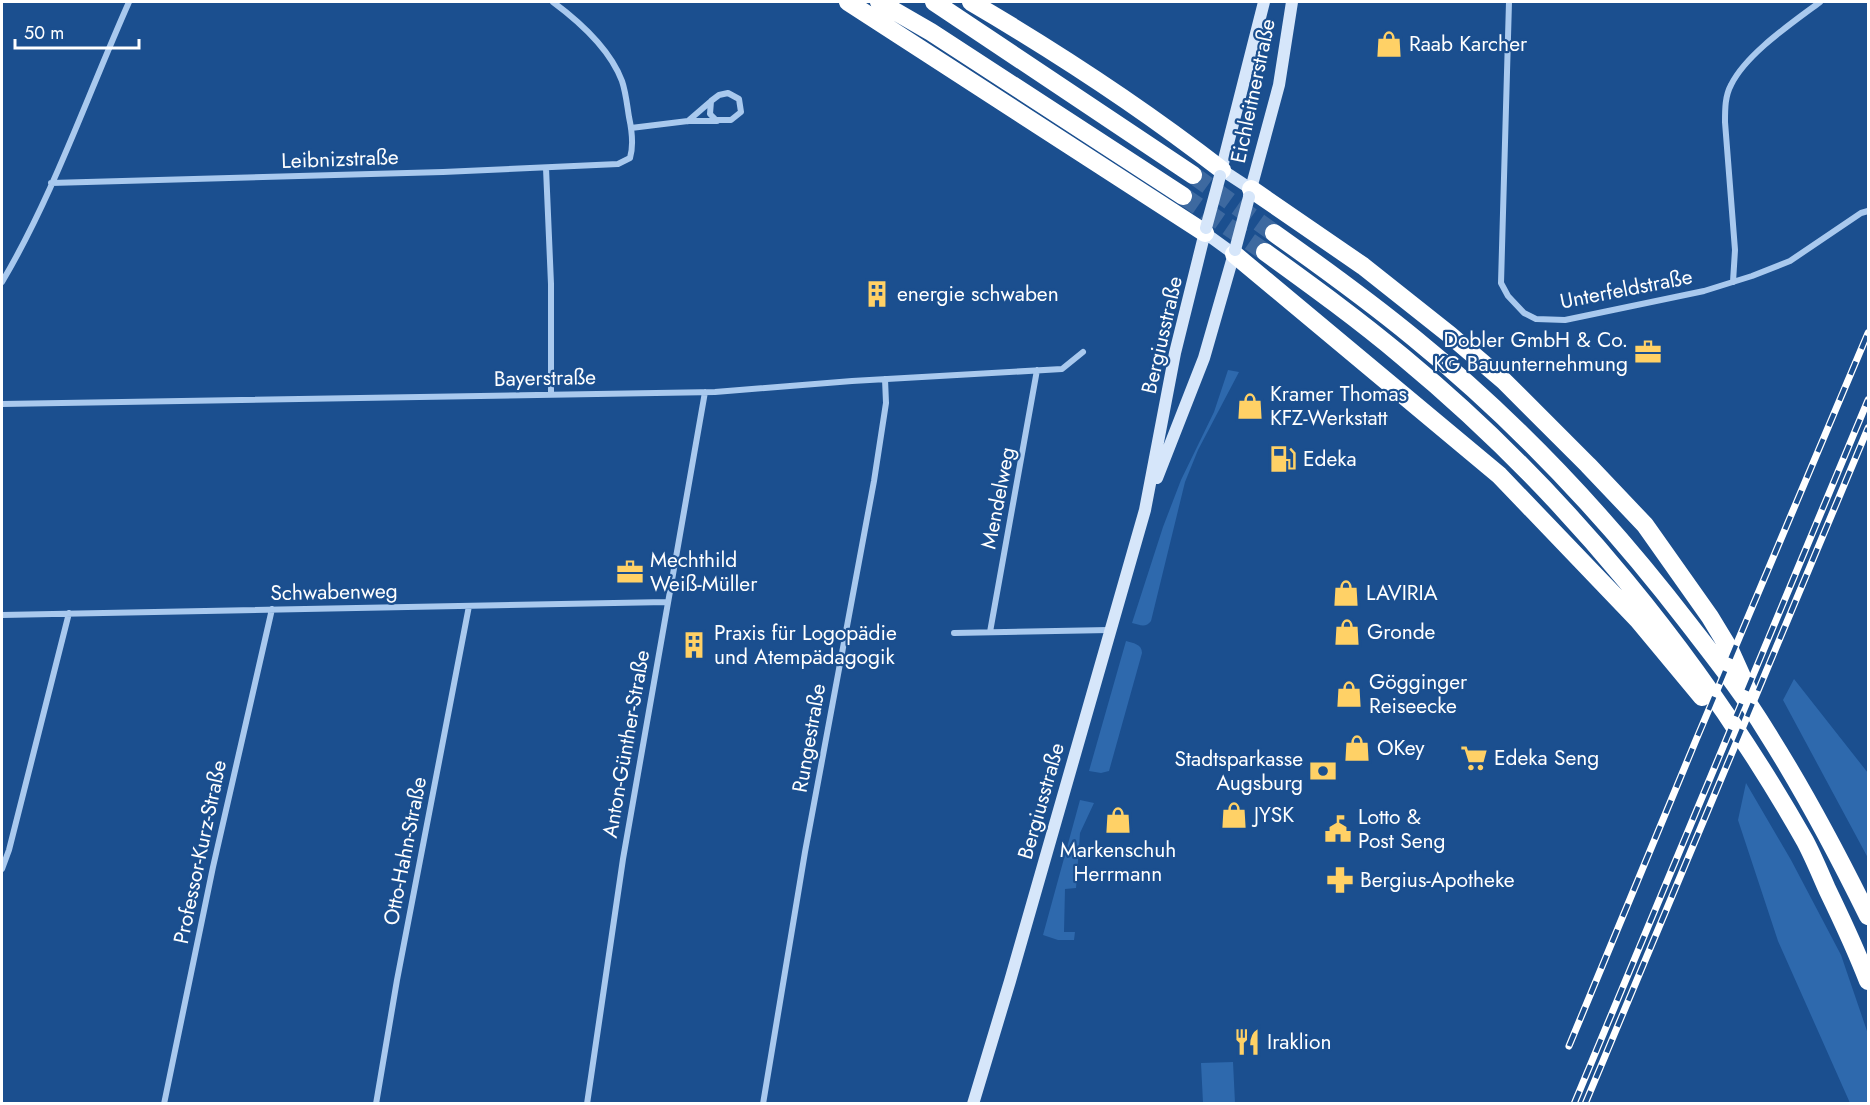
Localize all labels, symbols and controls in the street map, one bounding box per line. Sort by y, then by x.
scale bar [15,12,140,50]
street label: Eichleitnerstraße [1223,16,1283,166]
text: 50 m [24,20,64,46]
shop icon: Raab Karcher [1374,29,1404,59]
place label: Raab Karcher [1409,29,1528,59]
street label: Leibnizstraße [281,142,399,176]
street label: Unterfeldstraße [1557,261,1695,317]
street label: Bergiusstraße [1134,273,1190,397]
building icon: energie schwaben [862,279,892,309]
place label: energie schwaben [897,279,1059,309]
place label: Dobler GmbH & Co. KG Bauunternehmung [1433,325,1628,379]
office icon: Dobler GmbH & Co. KG Bauunternehmung [1633,337,1663,367]
street label: Bayerstraße [494,362,597,394]
place label: Kramer Thomas KFZ-Werkstatt [1270,379,1407,433]
shop icon: Kramer Thomas KFZ-Werkstatt [1235,391,1265,421]
street label: Mendelweg [973,444,1023,552]
fuel station icon: Edeka [1268,444,1298,474]
place label: Edeka [1303,444,1357,474]
place label: Mechthild Weiß-Müller [650,545,758,599]
office icon: Mechthild Weiß-Müller [615,557,645,587]
street label: Schwabenweg [270,576,398,608]
shop icon: LAVIRIA [1331,578,1361,608]
place label: LAVIRIA [1366,578,1438,608]
shop icon: Gronde [1332,617,1362,647]
place label: Gronde [1367,617,1436,647]
place label: Praxis für Logopädie und Atempädagogik [714,618,897,672]
building icon: Praxis für Logopädie und Atempädagogik [679,630,709,660]
street label: Anton-Günther-Straße [595,648,657,840]
place label: Gögginger Reiseecke [1369,667,1468,721]
shop icon: Gögginger Reiseecke [1334,679,1364,709]
street label: Rungestraße [785,681,833,795]
shop icon: OKey [1342,733,1372,763]
place label: OKey [1377,733,1425,763]
street label: Bergiusstraße [1010,739,1072,863]
supermarket icon: Edeka Seng [1459,743,1489,773]
place label: Edeka Seng [1494,743,1599,773]
place label: Stadtsparkasse Augsburg [1175,744,1303,798]
bank icon: Stadtsparkasse Augsburg [1308,756,1338,786]
street label: Professor-Kurz-Straße [166,757,234,947]
street label: Otto-Hahn-Straße [376,774,434,928]
shop icon: JYSK [1219,800,1249,830]
place label: JYSK [1251,800,1294,830]
place label: Lotto & Post Seng [1358,802,1445,856]
shop icon: Markenschuh Herrmann [1103,805,1133,835]
public building icon: Lotto & Post Seng [1323,814,1353,844]
place label: Markenschuh Herrmann [1060,835,1176,889]
pharmacy icon: Bergius-Apotheke [1325,865,1355,895]
place label: Bergius-Apotheke [1360,865,1515,895]
restaurant icon: Iraklion [1232,1027,1262,1057]
place label: Iraklion [1267,1027,1331,1057]

